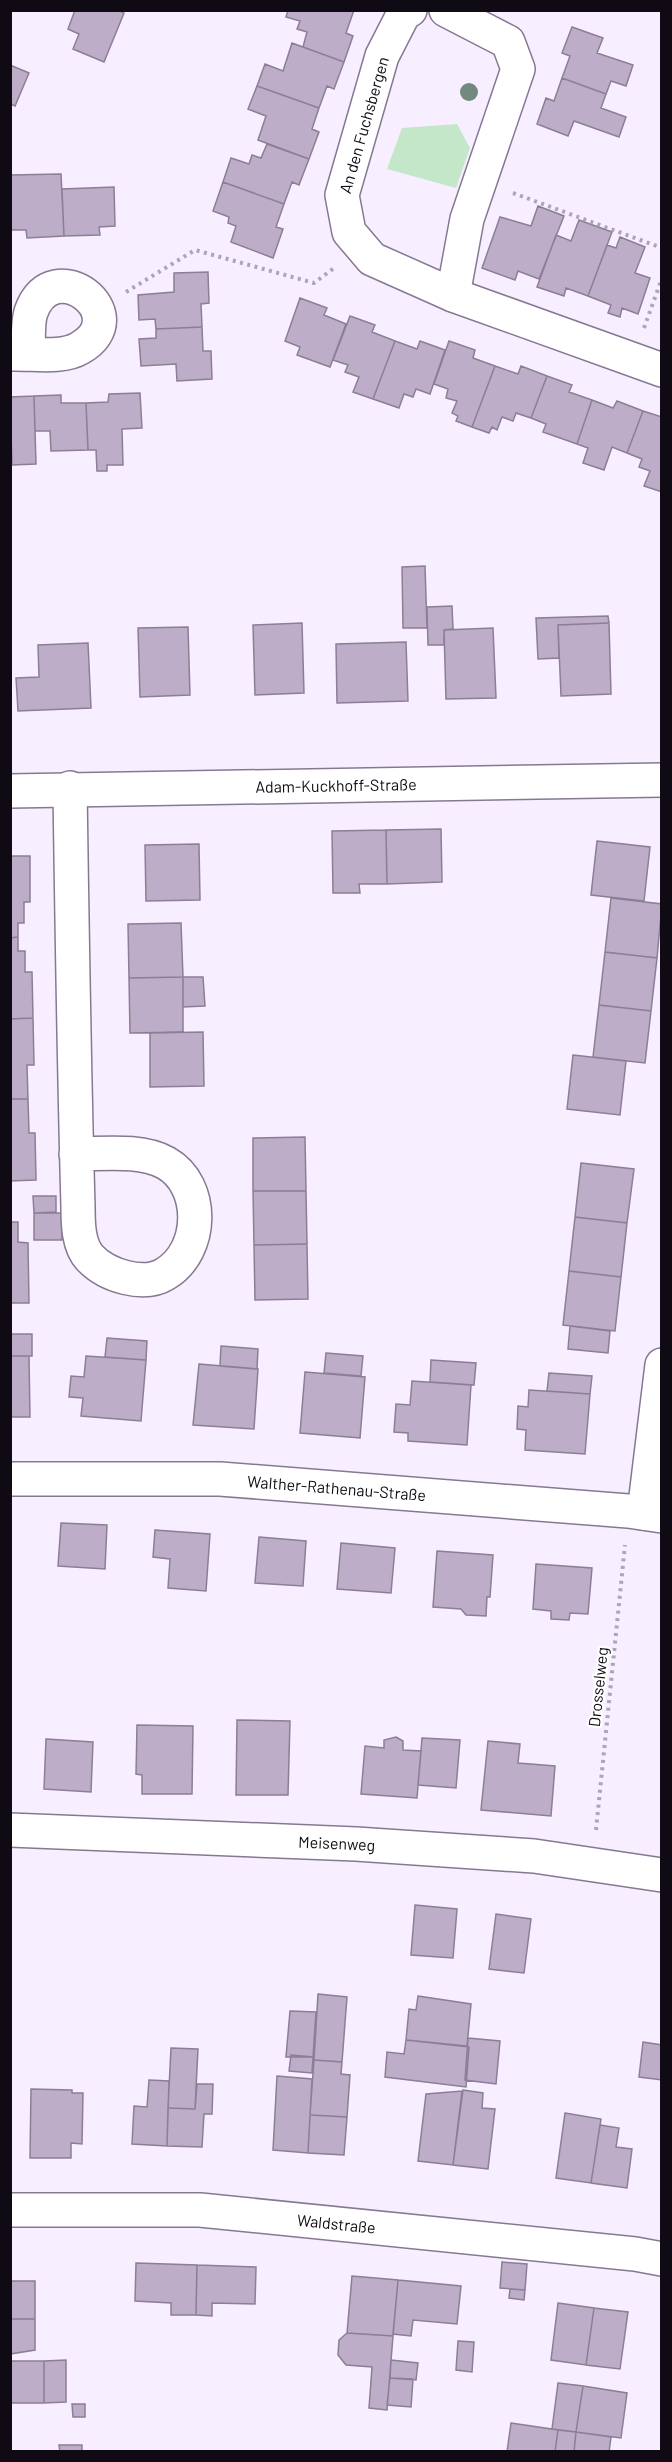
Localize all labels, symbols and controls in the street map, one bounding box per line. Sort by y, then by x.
street label: An den Fuchsbergen [335,54,392,195]
street label: Adam-Kuckhoff-Straße [255,774,417,796]
street label: Walther-Rathenau-Straße [247,1471,427,1504]
street label: Drosselweg [584,1646,611,1728]
street label: Meisenweg [298,1832,376,1854]
street label: Waldstraße [296,2210,377,2237]

